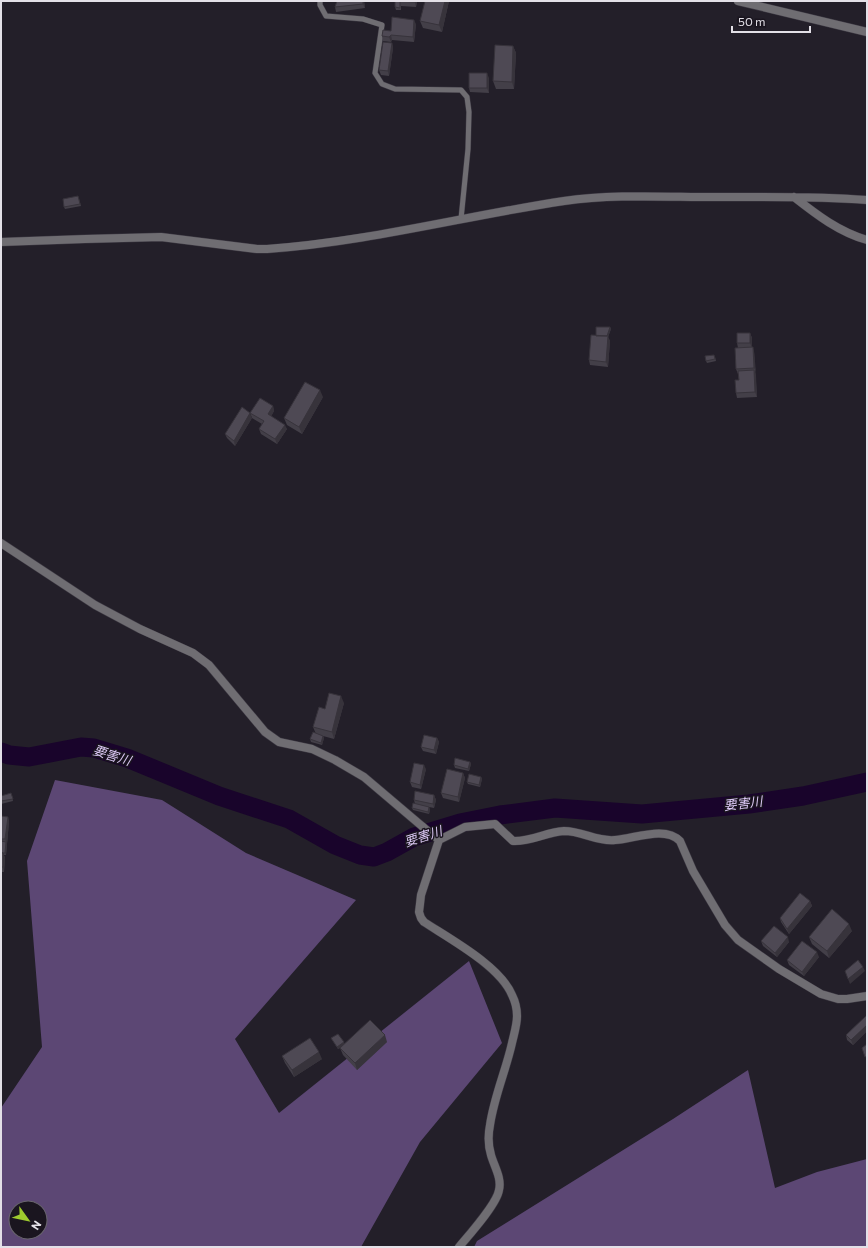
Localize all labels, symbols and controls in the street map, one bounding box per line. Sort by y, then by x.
scale bar [732,8,810,34]
text: 50 m [738,14,766,28]
water label: 要害川 [91,742,135,769]
water label: 要害川 [723,792,765,813]
water label: 要害川 [402,822,446,850]
north arrow [8,1200,48,1240]
text: N [29,1219,45,1233]

